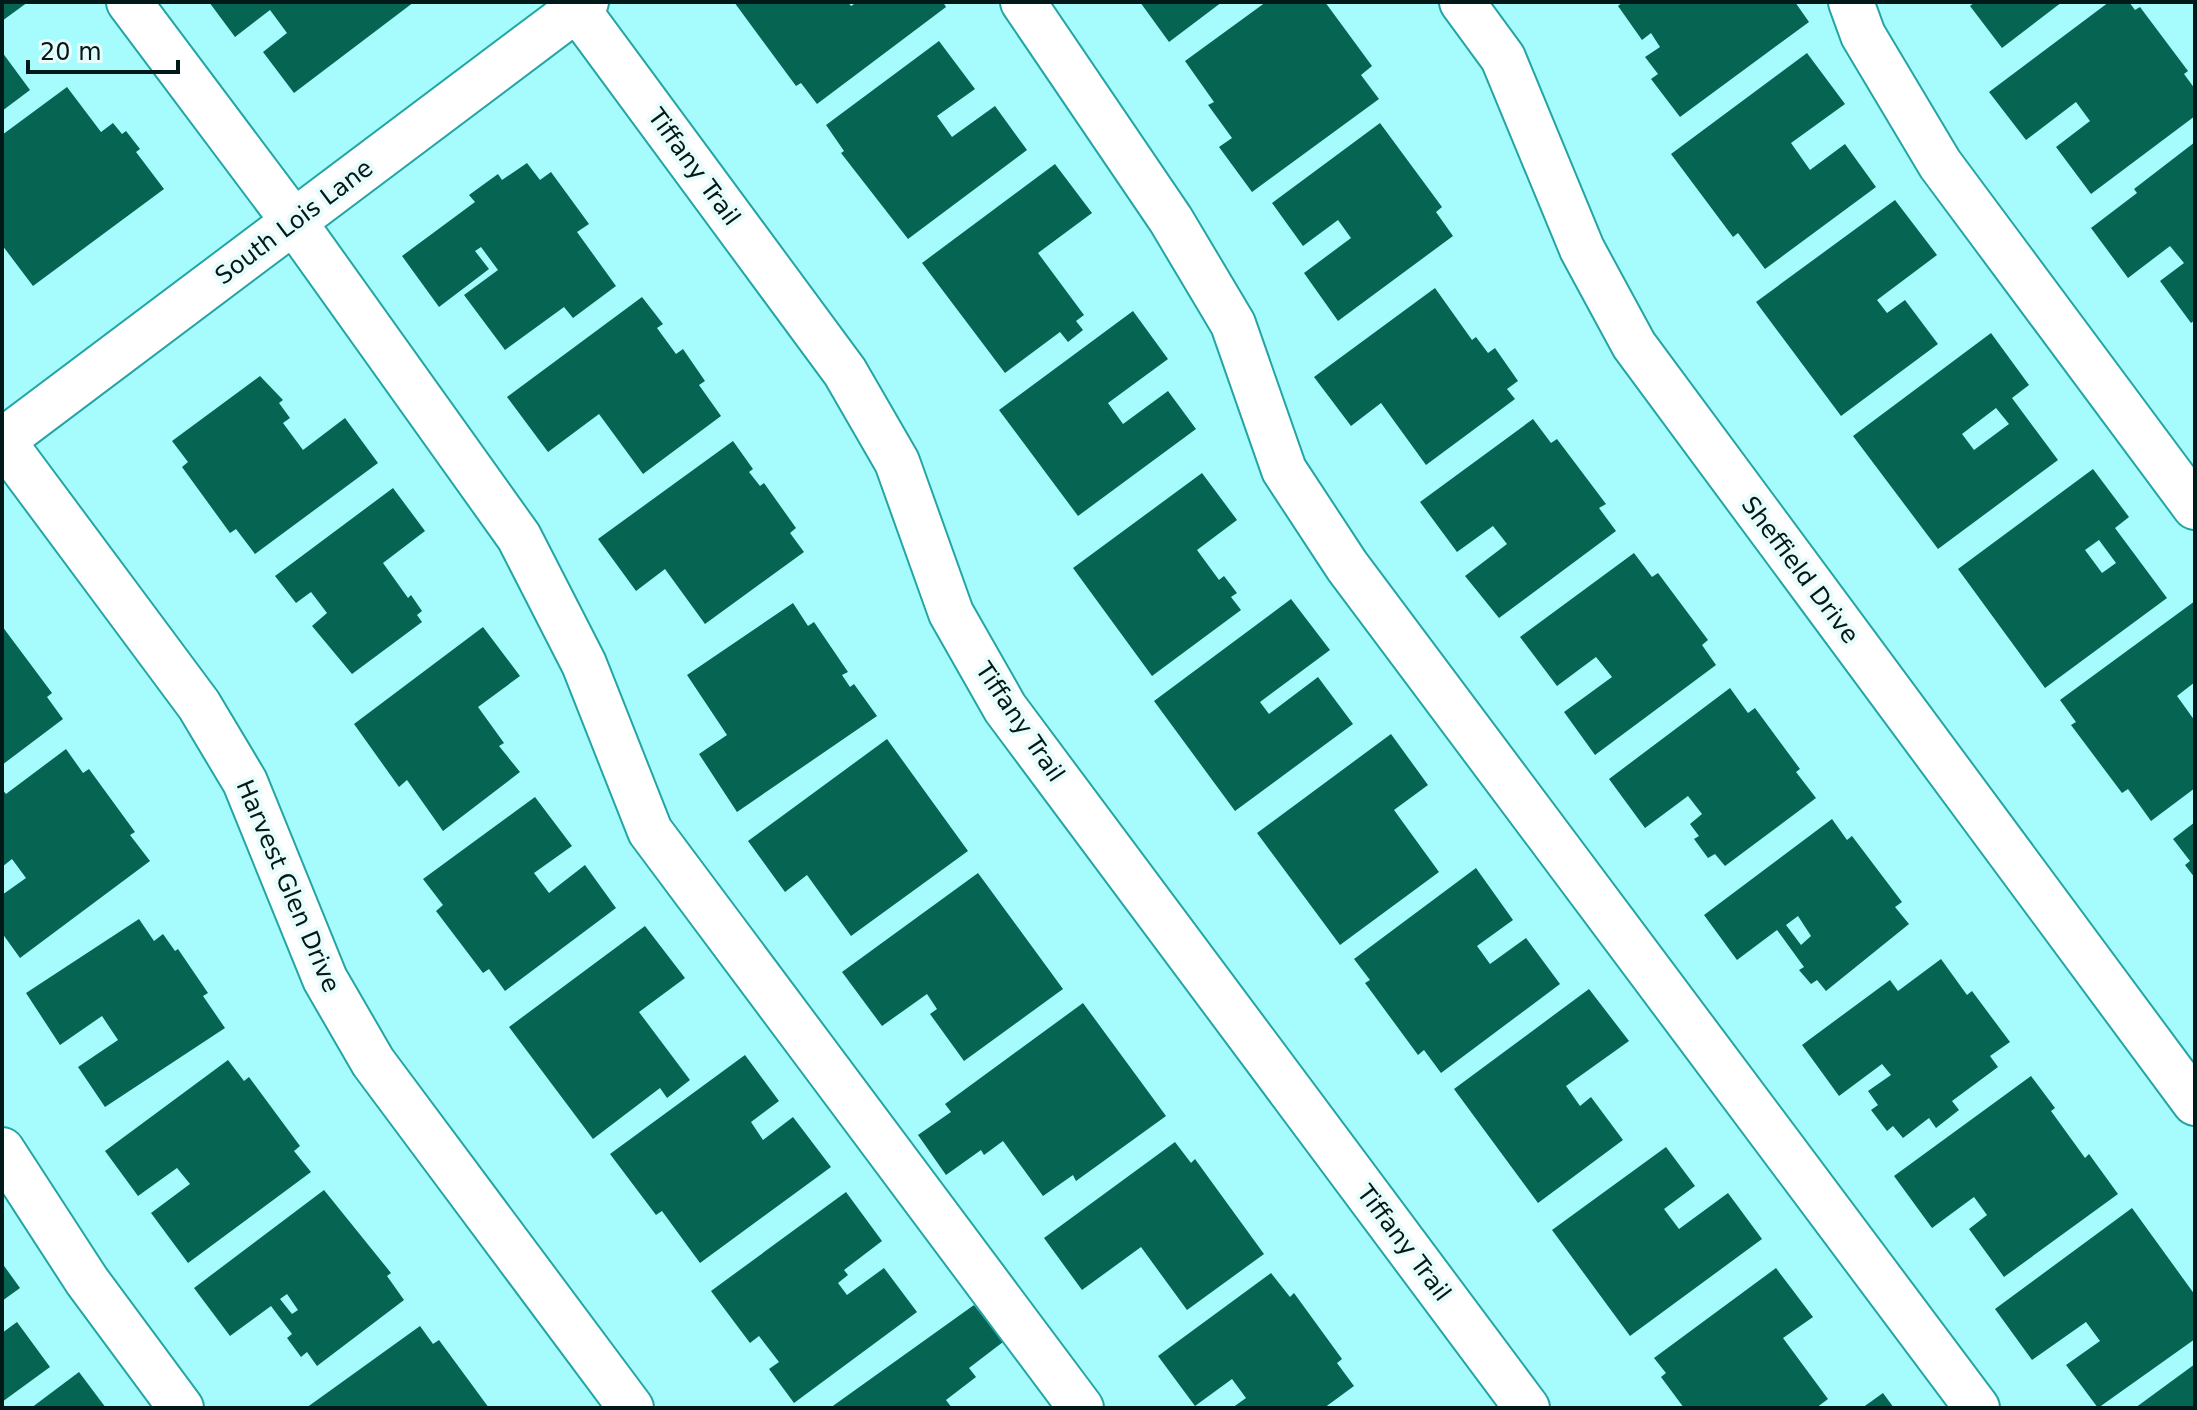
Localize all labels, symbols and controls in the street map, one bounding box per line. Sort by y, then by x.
scale bar [28,24,178,74]
text: 20 m [40,38,102,66]
street label: Tiffany Trail [642,102,746,231]
street label: South Lois Lane [210,154,378,290]
street label: Sheffield Drive [1736,491,1864,649]
street label: Tiffany Trail [969,656,1070,787]
street label: Harvest Glen Drive [231,776,345,996]
street label: Tiffany Trail [1351,1179,1457,1307]

